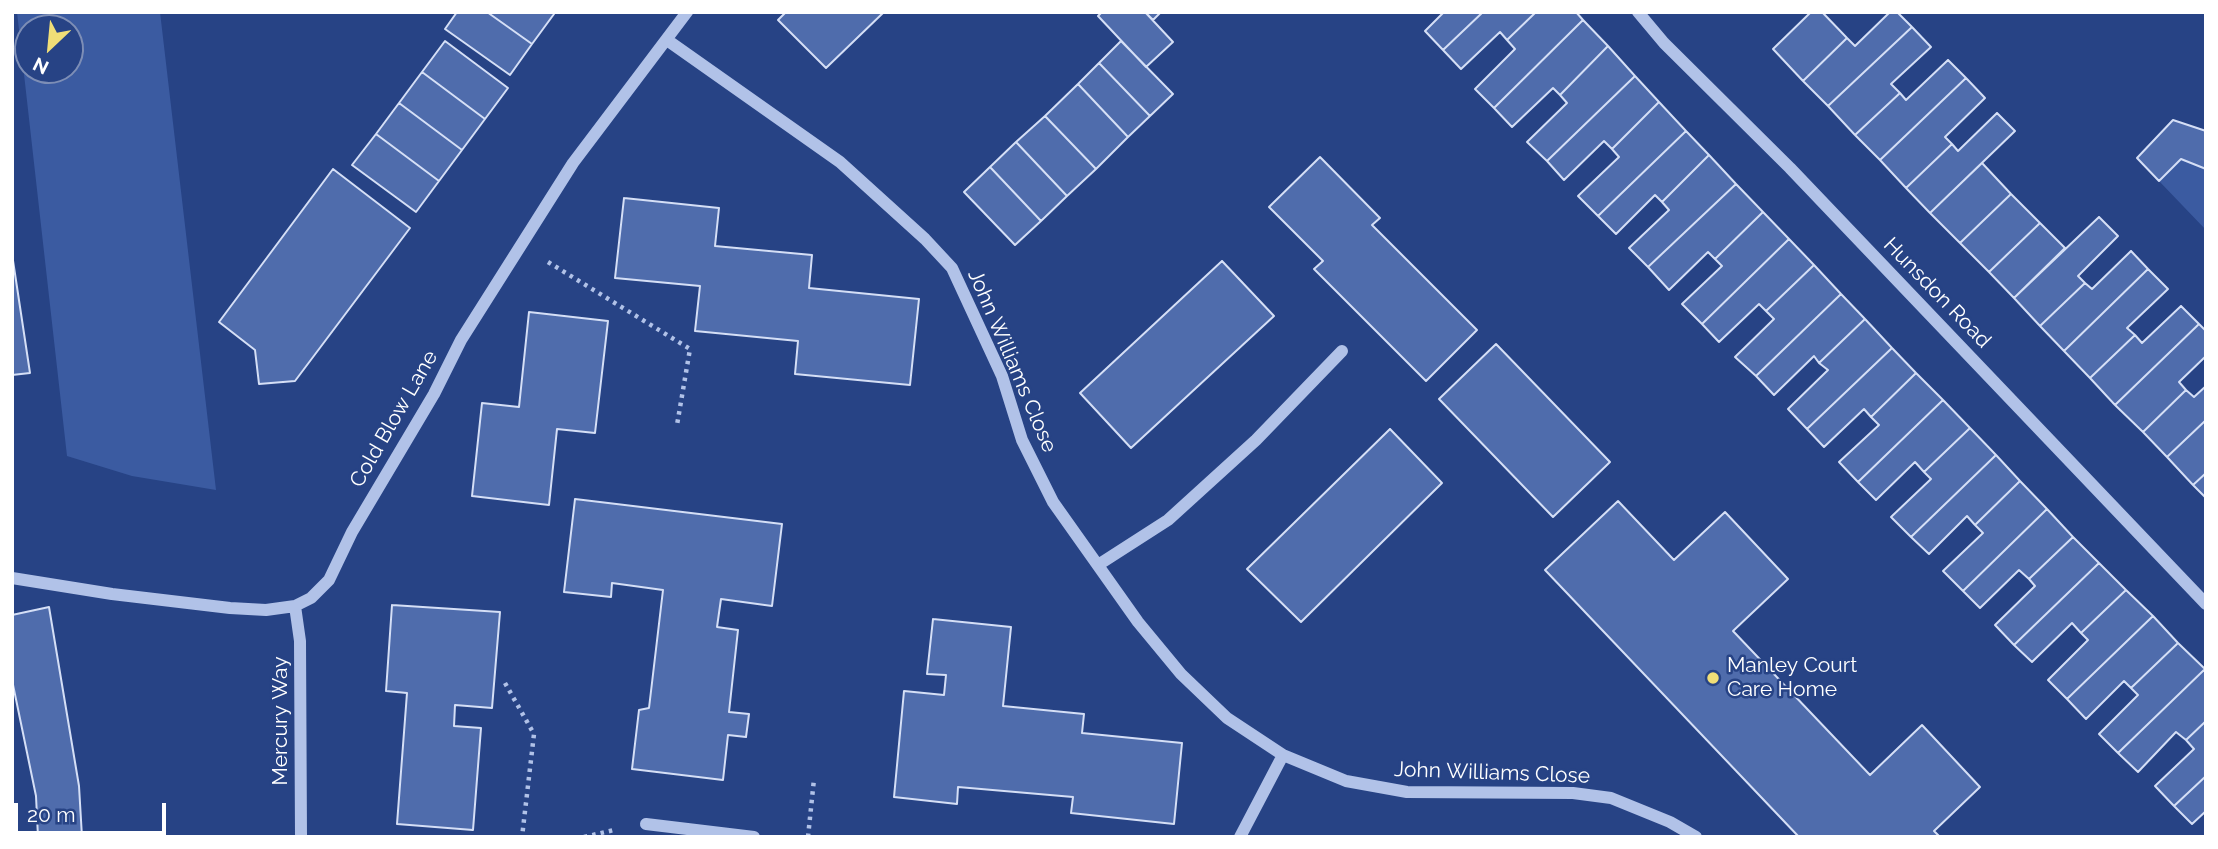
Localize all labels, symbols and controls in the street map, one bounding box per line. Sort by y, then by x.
north arrow [14,14,84,84]
text: N [29,53,52,79]
street label: Hunsdon Road [1878,232,1996,354]
street label: John Williams Close [962,266,1062,456]
street label: Cold Blow Lane [345,346,443,492]
place label: Manley Court Care Home [1727,653,1857,703]
street label: Mercury Way [268,656,294,786]
marker: Manley Court Care Home [1705,670,1721,686]
street label: John Williams Close [1394,757,1590,789]
scale bar [18,790,170,834]
text: 20 m [27,802,75,827]

